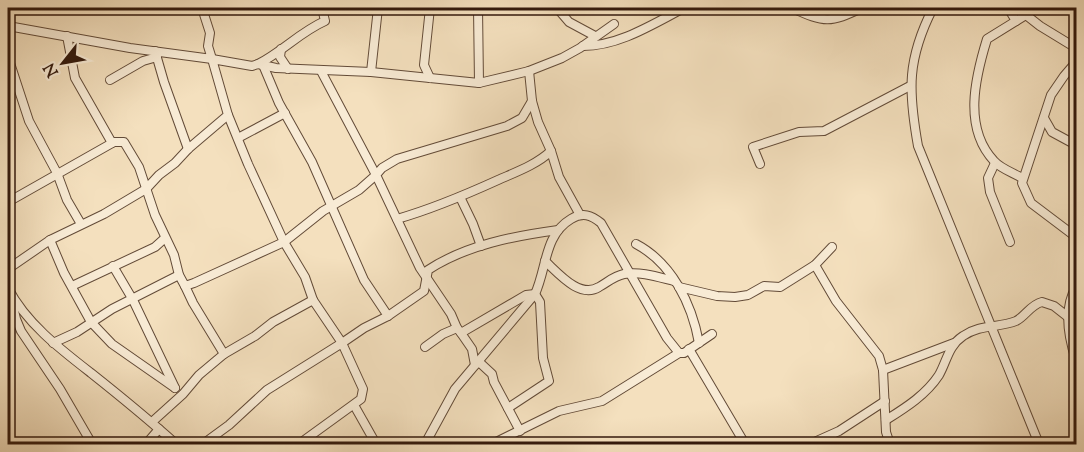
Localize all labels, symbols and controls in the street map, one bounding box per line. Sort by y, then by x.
north arrow [33,33,93,93]
text: N [39,58,65,81]

